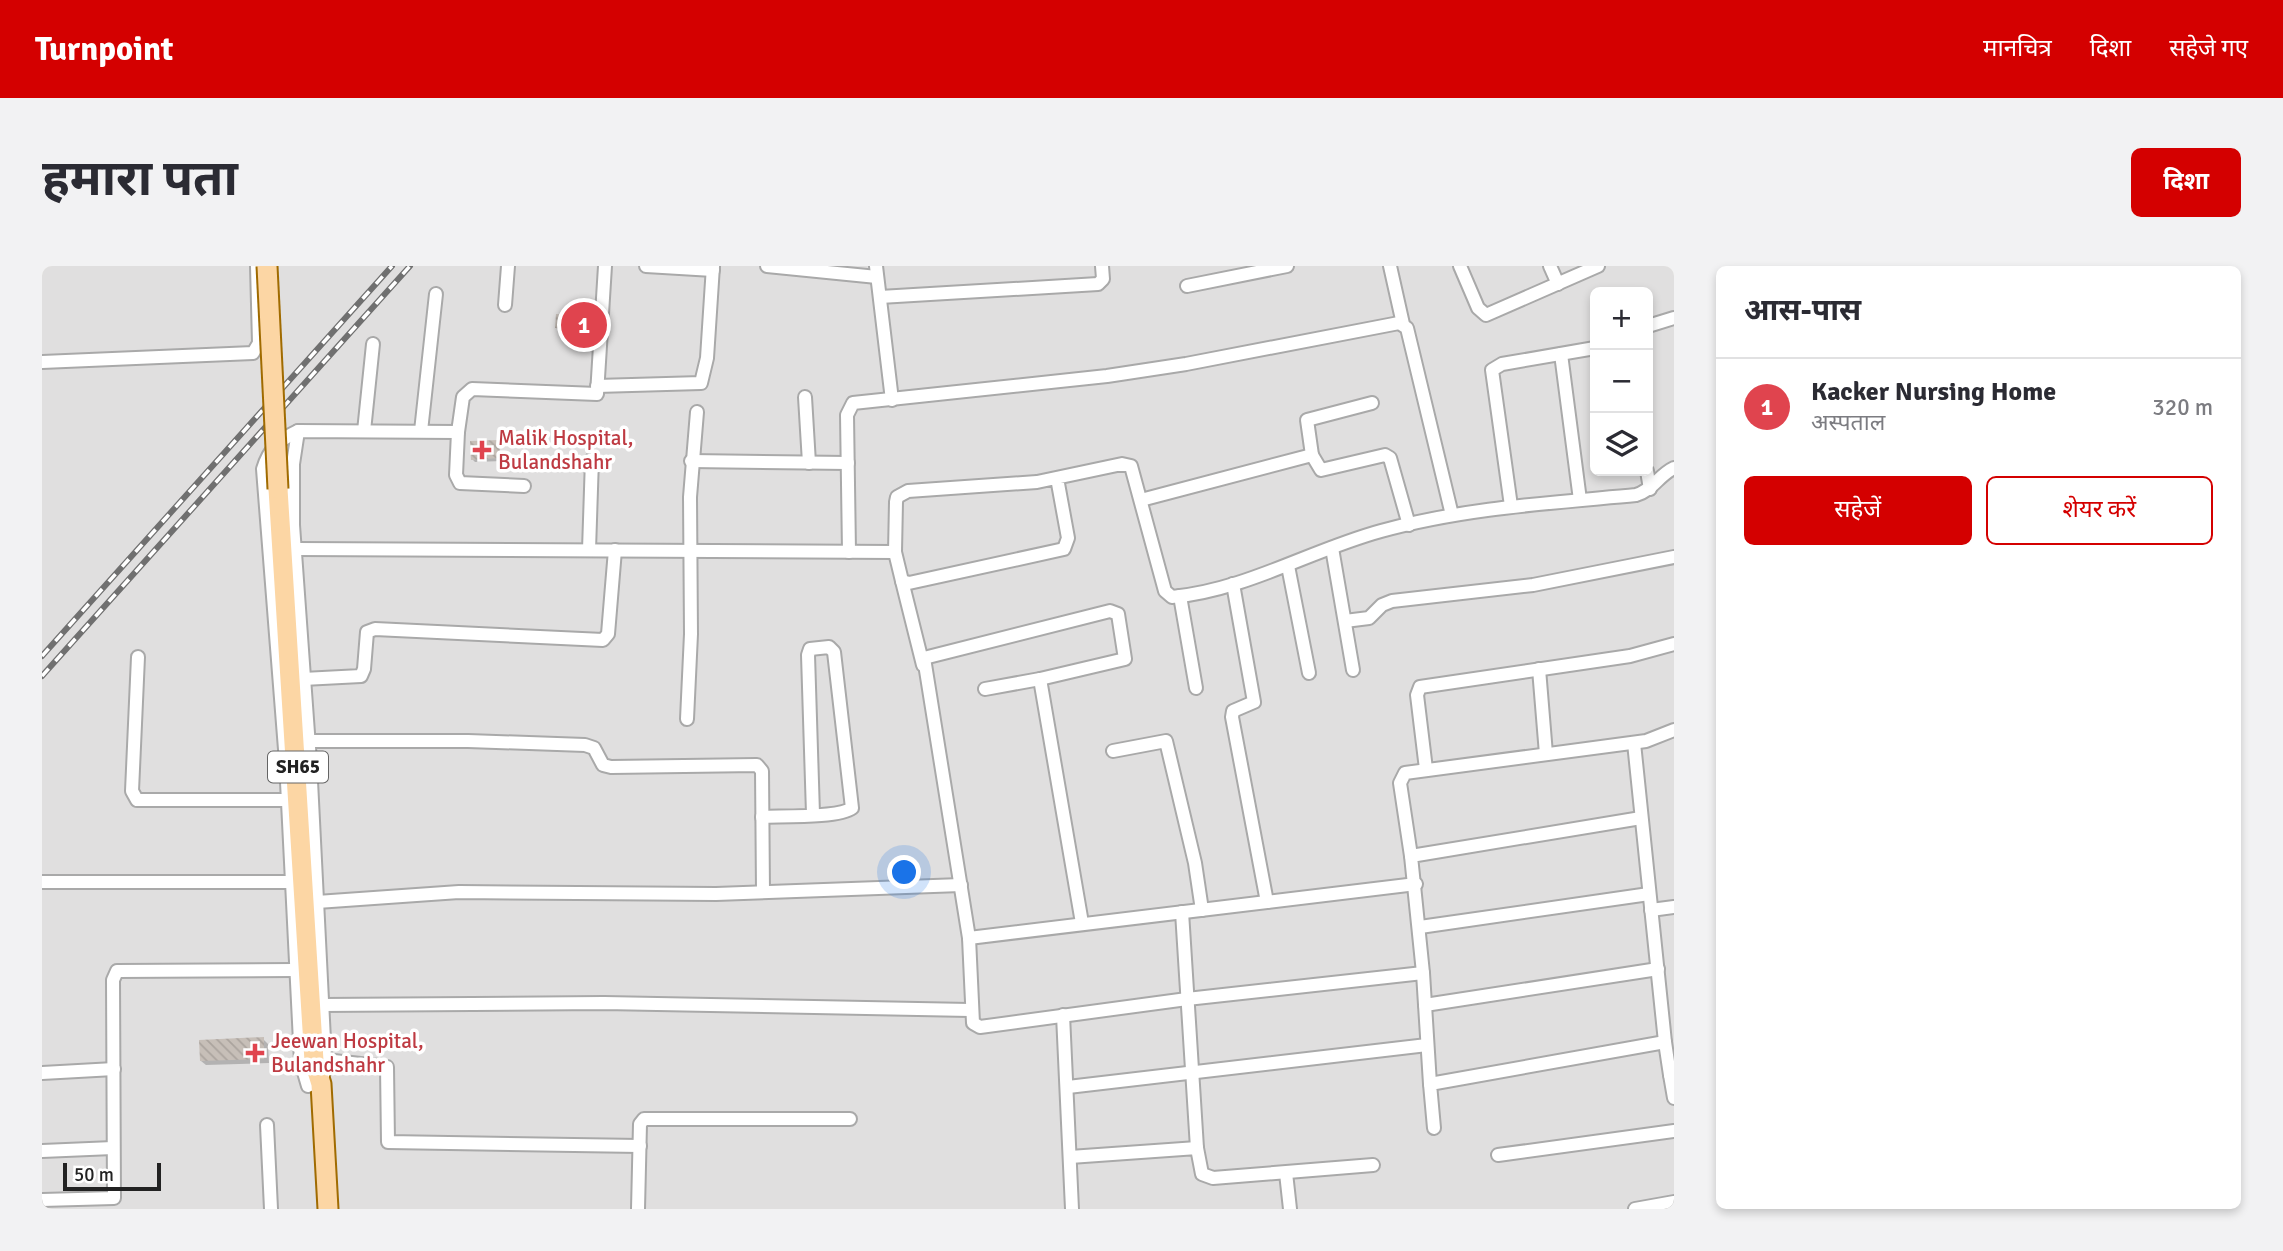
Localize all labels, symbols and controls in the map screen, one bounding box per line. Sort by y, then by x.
text: Turnpoint [35,29,173,70]
text: मानचित्र [1983,33,2052,63]
text: दिशा [2090,33,2131,63]
text: सहेजे गए [2169,33,2248,63]
button: दिशा [2131,148,2241,217]
text: हमारा पता [42,149,238,209]
map controls [1590,287,1653,476]
button: + [1590,287,1653,350]
text: आस-पास [1744,292,1861,329]
pin: 1 [561,299,607,351]
button: − [1590,350,1653,413]
text: Kacker Nursing Home [1811,376,2056,408]
text: 1 [1761,393,1773,422]
text: 320 m [2152,393,2213,422]
text: अस्पताल [1811,408,1885,437]
button: layers [1590,413,1653,476]
place label: Malik Hospital, Bulandshahr [498,425,633,475]
marker: Malik Hospital, Bulandshahr [472,440,492,460]
button: सहेजें [1744,476,1972,545]
button: शेयर करें [1986,476,2213,545]
road number: SH65 [268,752,328,782]
your location [887,855,921,889]
place label: Jeewan Hospital, Bulandshahr [271,1028,424,1078]
marker: Jeewan Hospital, Bulandshahr [245,1043,265,1063]
scale bar [63,1160,161,1192]
text: 50 m [74,1163,114,1187]

